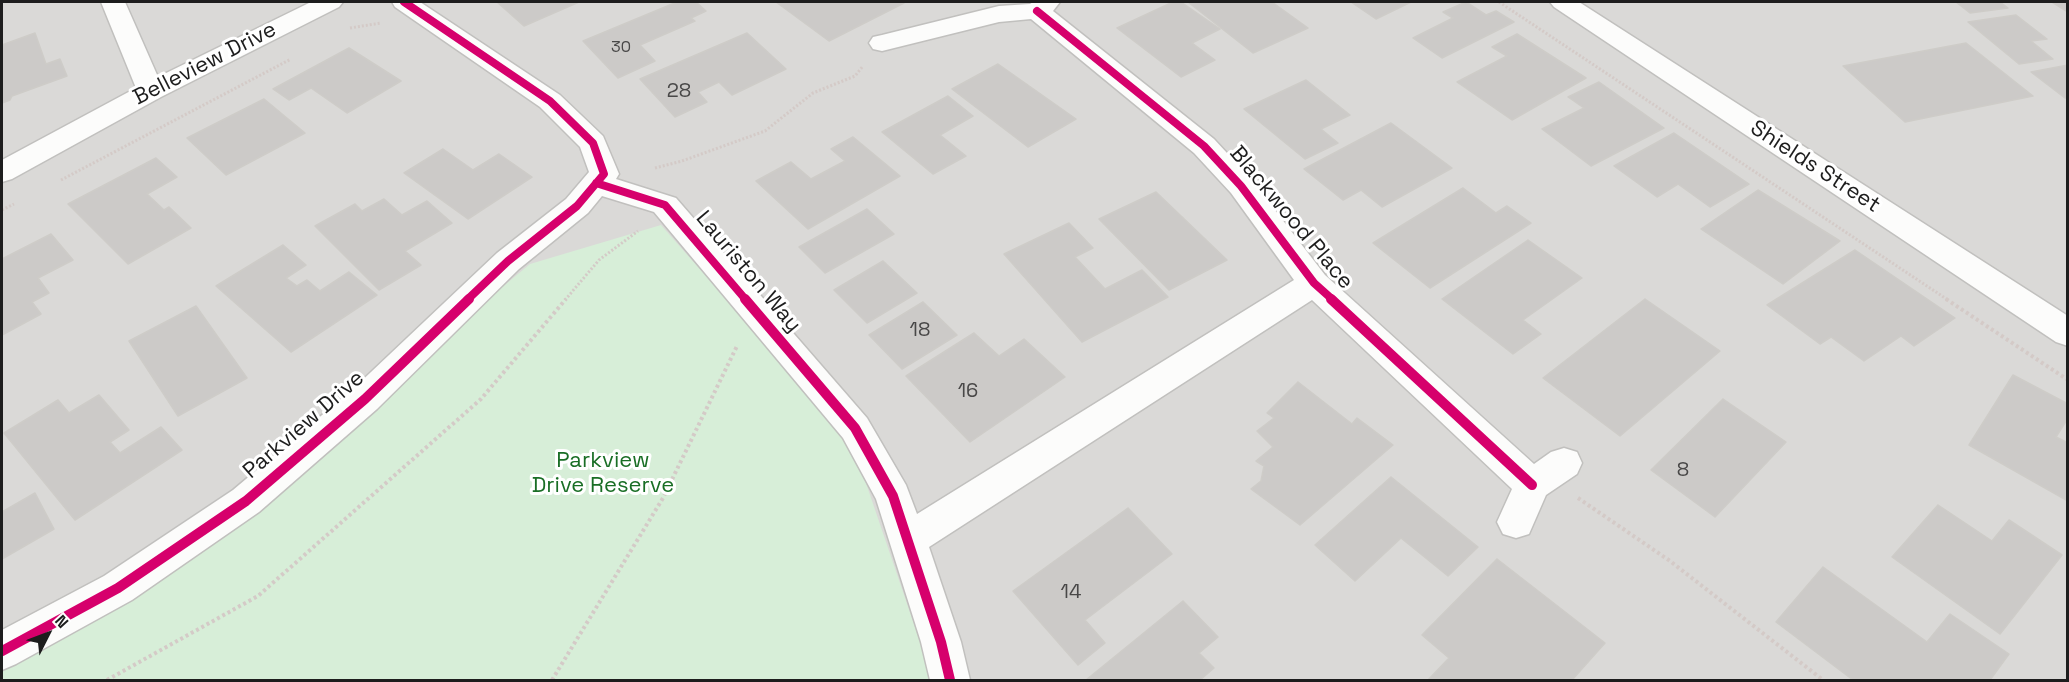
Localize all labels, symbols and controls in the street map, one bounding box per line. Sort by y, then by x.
street label: Belleview Drive [129,17,281,111]
house number: 30 [611,38,631,58]
house number: 28 [667,80,691,104]
street label: Shields Street [1745,115,1885,219]
street label: Blackwood Place [1223,141,1359,295]
street label: Lauriston Way [690,206,806,338]
house number: 18 [910,319,930,343]
street label: Parkview Drive [238,365,370,485]
house number: 16 [958,380,978,404]
park label: Parkview Drive Reserve [532,448,674,500]
house number: 8 [1677,459,1689,483]
house number: 14 [1061,581,1081,605]
north arrow [18,604,78,664]
text: N [50,611,73,633]

